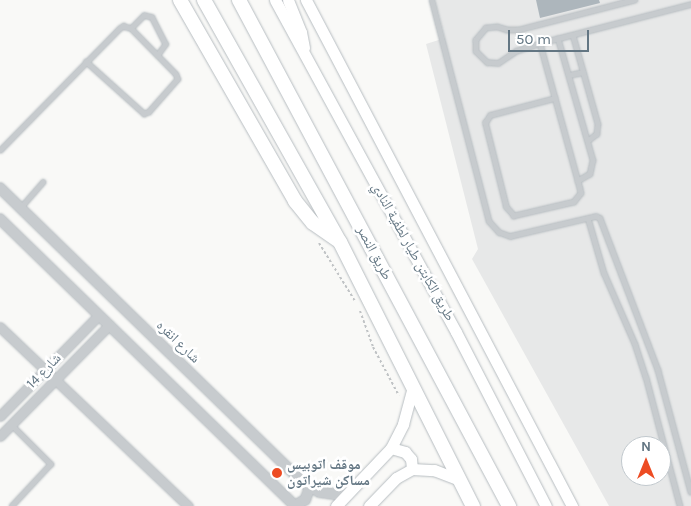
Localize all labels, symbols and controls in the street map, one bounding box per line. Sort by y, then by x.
scale bar [511,20,592,52]
text: 50 m [516,30,551,48]
street label: طريق الكابتن طيار لطفية النادي [368,180,458,324]
street label: طريق النصر [353,223,395,283]
street label: شارع انقره [153,317,203,367]
street label: شارع 14 [23,350,65,392]
north arrow [621,436,671,486]
text: N [641,438,651,455]
place label: موقف اتوبيس مساكن شيراتون [287,457,370,490]
marker: موقف اتوبيس مساكن شيراتون [271,467,283,479]

